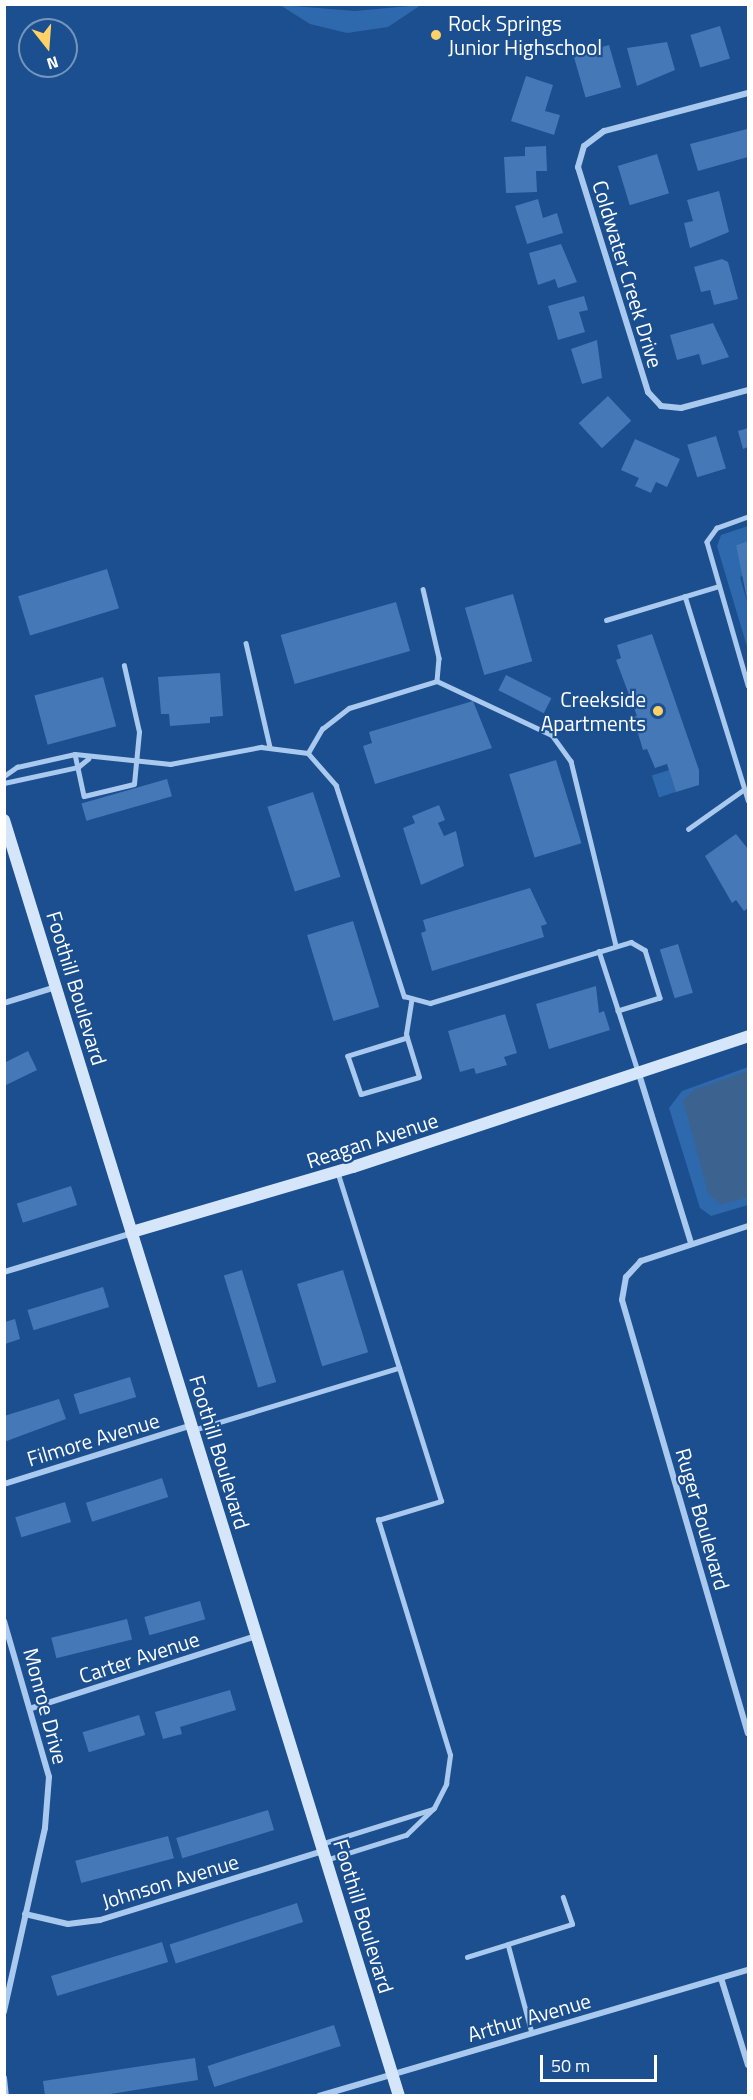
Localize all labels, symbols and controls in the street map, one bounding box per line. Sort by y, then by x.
place label: Rock Springs Junior Highschool [448,10,602,60]
north arrow [18,18,78,78]
marker: Rock Springs Junior Highschool [429,28,443,42]
text: N [44,50,61,76]
street label: Coldwater Creek Drive [587,177,669,371]
place label: Creekside Apartments [541,686,646,736]
marker: Creekside Apartments [651,704,665,718]
street label: Foothill Boulevard [42,908,112,1068]
street label: Reagan Avenue [303,1107,441,1173]
street label: Foothill Boulevard [185,1372,255,1532]
street label: Filmore Avenue [24,1407,162,1471]
street label: Ruger Boulevard [671,1445,735,1593]
street label: Carter Avenue [76,1626,202,1688]
street label: Monroe Drive [18,1645,74,1767]
street label: Foothill Boulevard [329,1836,399,1996]
street label: Johnson Avenue [98,1848,242,1914]
street label: Arthur Avenue [464,1987,594,2047]
scale bar [543,2043,660,2081]
text: 50 m [551,2052,590,2079]

